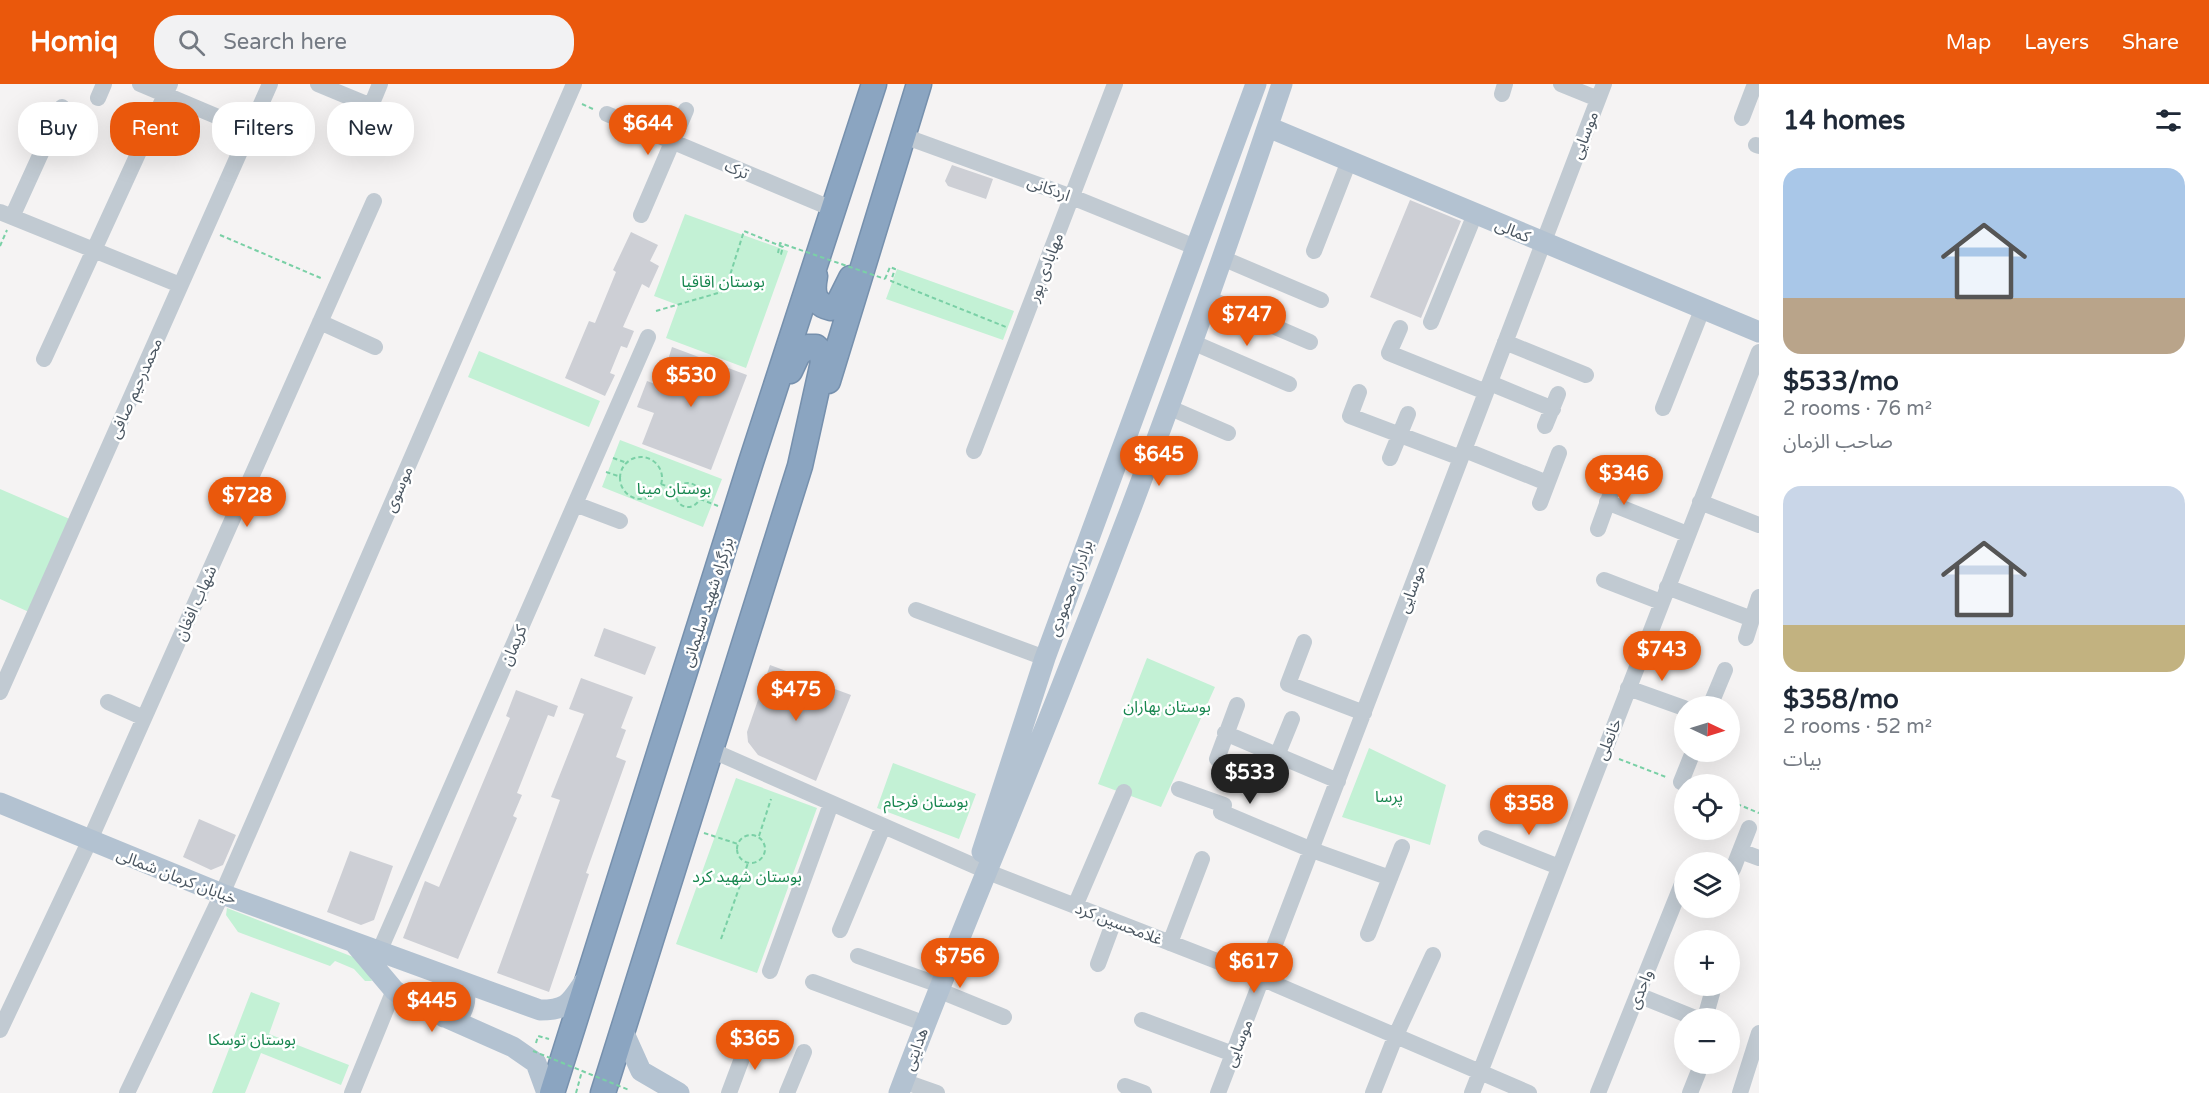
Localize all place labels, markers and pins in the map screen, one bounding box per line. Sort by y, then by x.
pin: $644 [612,105,684,156]
pin: $747 [1211,296,1283,347]
pin: $530 [655,357,727,408]
pin: $645 [1123,436,1195,487]
pin: $346 [1588,455,1660,506]
pin: $728 [211,477,283,528]
pin: $743 [1626,631,1698,682]
pin: $475 [760,671,832,722]
pin: $533 [1214,754,1286,805]
pin: $358 [1493,785,1565,836]
pin: $756 [924,938,996,989]
pin: $617 [1218,943,1290,994]
pin: $445 [396,982,468,1033]
pin: $365 [719,1020,791,1071]

